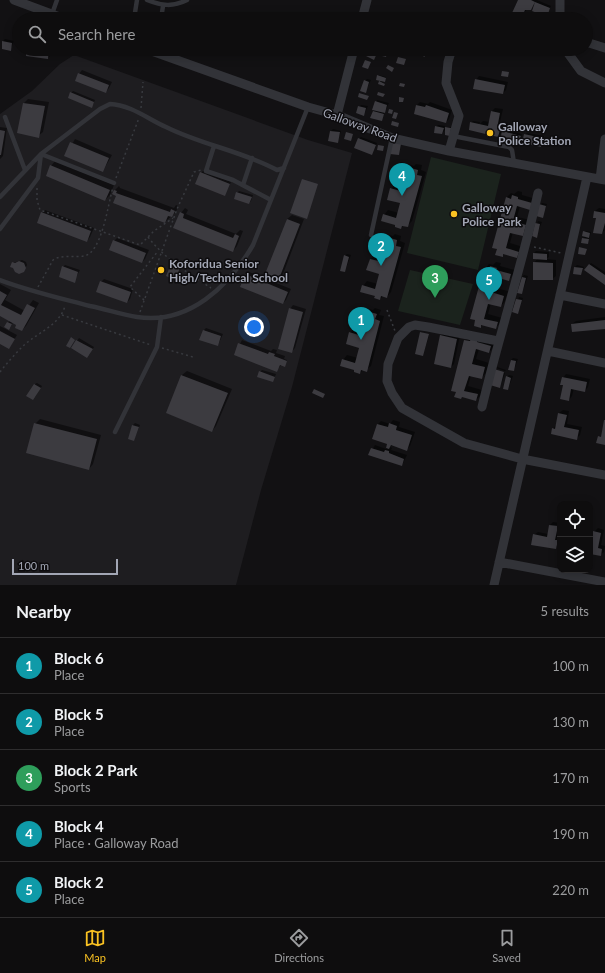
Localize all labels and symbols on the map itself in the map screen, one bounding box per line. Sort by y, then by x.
street label: Galloway Road [321,105,399,145]
place label: Galloway Police Station [498,119,571,148]
marker: Galloway Police Station [485,128,495,138]
pin: 4 [389,163,415,196]
place label: Galloway Police Park [462,200,522,229]
marker: Galloway Police Park [449,209,459,219]
pin: 2 [368,233,394,266]
place label: Koforidua Senior High/Technical School [169,256,288,285]
marker: Koforidua Senior High/Technical School [156,265,166,275]
pin: 3 [422,265,448,298]
pin: 5 [476,267,502,300]
pin: 1 [348,307,374,340]
your location [244,317,264,337]
scale bar [12,557,118,576]

